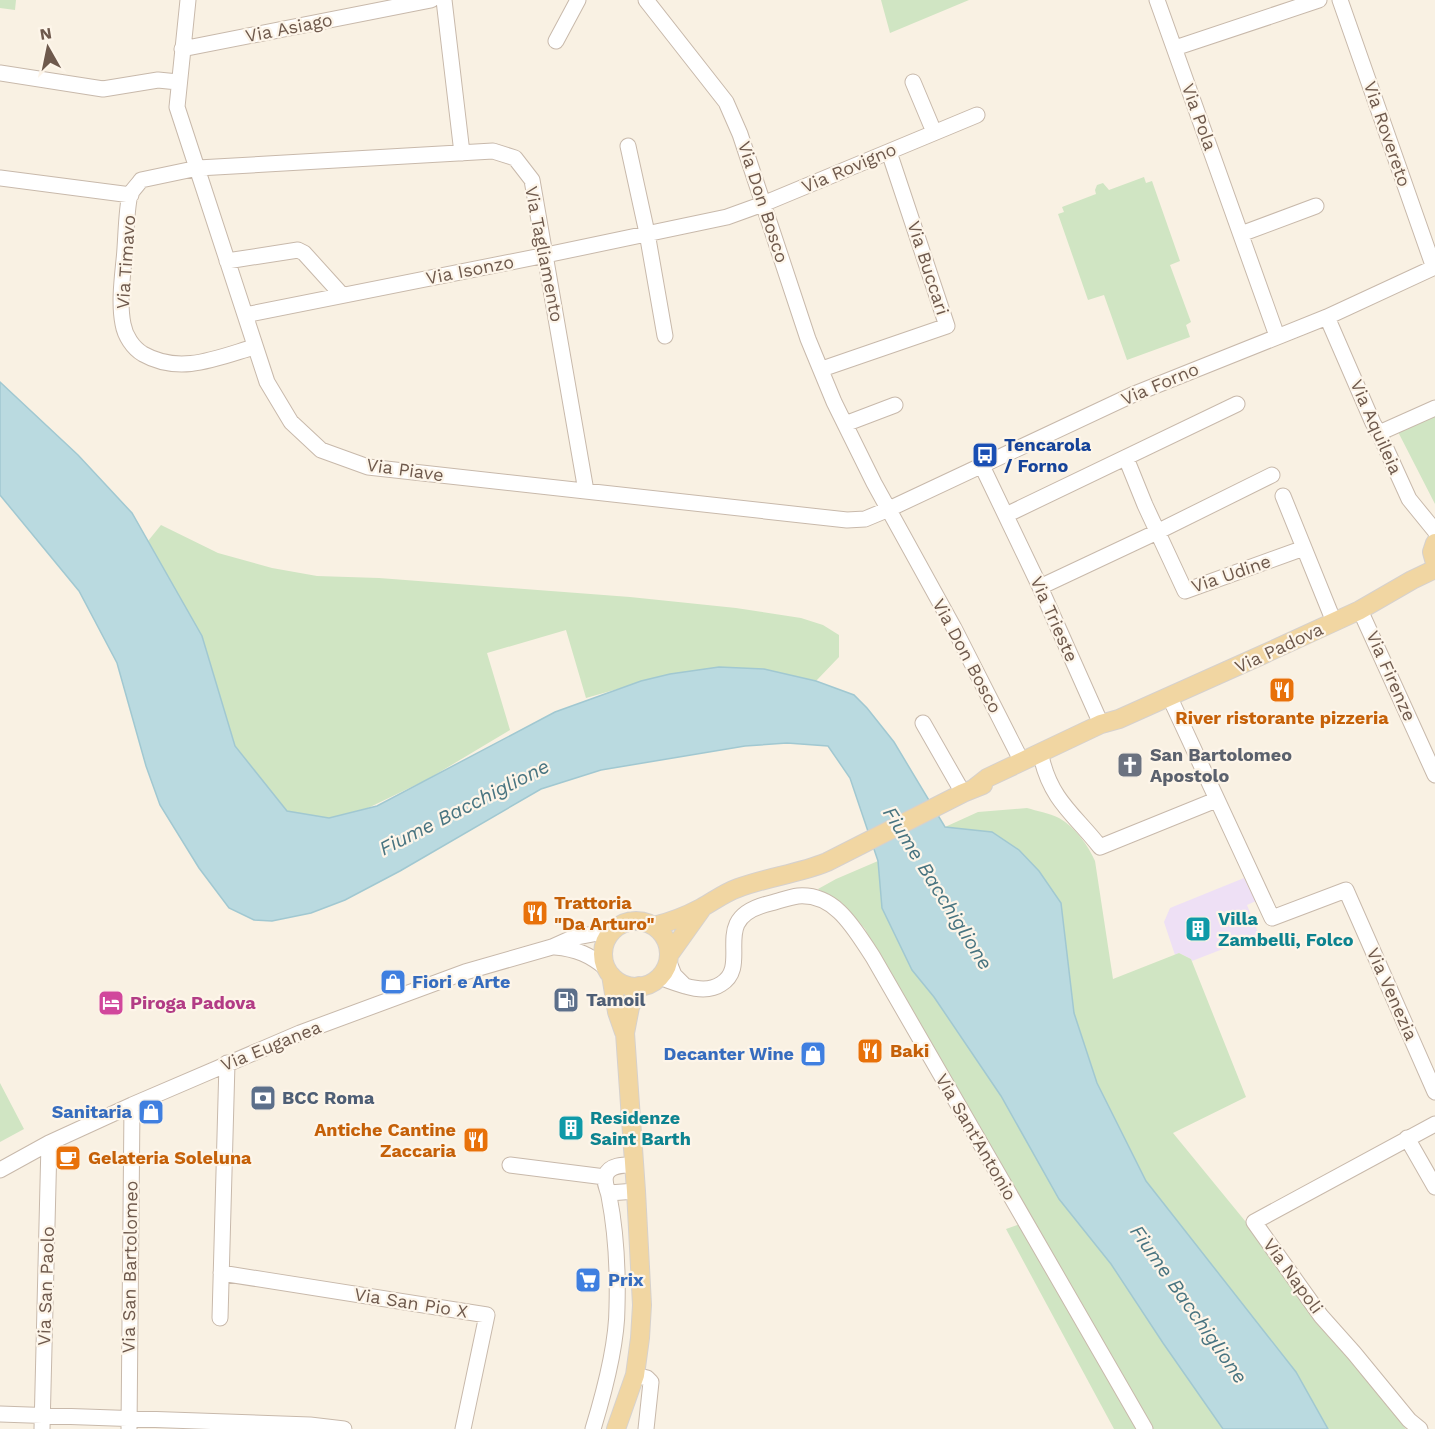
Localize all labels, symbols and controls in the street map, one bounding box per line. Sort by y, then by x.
street label: Via Asiago [244,9,334,46]
north arrow [18,18,78,78]
text: N [38,23,53,44]
street label: Via Rovereto [1360,78,1415,189]
street label: Via Pola [1178,80,1221,153]
street label: Via Rovigno [798,138,899,197]
street label: Via Don Bosco [734,139,793,265]
street label: Via Tagliamento [521,184,568,324]
street label: Via Timavo [112,214,139,310]
street label: Via Buccari [903,218,954,318]
street label: Via Isonzo [424,251,516,288]
street label: Via Forno [1118,358,1202,409]
street label: Via Aquileia [1346,376,1407,477]
place label: Tencarola / Forno [1004,434,1092,476]
bus stop icon: Tencarola / Forno [970,440,1000,470]
street label: Via Piave [365,454,445,485]
street label: Via Udine [1188,550,1273,597]
street label: Via Trieste [1026,573,1083,665]
street label: Via Don Bosco [929,595,1006,716]
street label: Via Padova [1231,618,1326,677]
street label: Via Firenze [1362,627,1421,724]
restaurant icon: River ristorante pizzeria [1267,675,1297,705]
place label: River ristorante pizzeria [1175,707,1389,728]
place label: San Bartolomeo Apostolo [1150,744,1292,786]
church icon: San Bartolomeo Apostolo [1115,750,1145,780]
water label: Fiume Bacchiglione [375,754,553,860]
water label: Fiume Bacchiglione [878,802,998,974]
place label: Trattoria "Da Arturo" [554,892,655,934]
restaurant icon: Trattoria "Da Arturo" [520,898,550,928]
place label: Villa Zambelli, Folco [1218,908,1354,950]
building icon: Villa Zambelli, Folco [1183,914,1213,944]
street label: Via Venezia [1363,944,1422,1043]
shop icon: Fiori e Arte [378,967,408,997]
place label: Fiori e Arte [412,971,510,992]
fuel station icon: Tamoil [551,985,581,1015]
hotel icon: Piroga Padova [96,988,126,1018]
place label: Tamoil [586,989,646,1010]
place label: Piroga Padova [130,992,256,1013]
street label: Via Euganea [218,1016,324,1075]
restaurant icon: Baki [855,1036,885,1066]
shop icon: Decanter Wine [798,1039,828,1069]
place label: Baki [890,1040,929,1061]
place label: Decanter Wine [664,1043,794,1064]
street label: Via Sant'Antonio [932,1070,1021,1204]
bank icon: BCC Roma [248,1083,278,1113]
place label: BCC Roma [282,1087,375,1108]
shop icon: Sanitaria [136,1097,166,1127]
place label: Sanitaria [52,1101,133,1122]
place label: Residenze Saint Barth [590,1107,691,1149]
building icon: Residenze Saint Barth [556,1113,586,1143]
place label: Antiche Cantine Zaccaria [314,1119,457,1161]
restaurant icon: Antiche Cantine Zaccaria [461,1125,491,1155]
cafe icon: Gelateria Soleluna [53,1143,83,1173]
place label: Gelateria Soleluna [88,1147,252,1168]
street label: Via San Bartolomeo [117,1180,142,1354]
water label: Fiume Bacchiglione [1125,1220,1253,1388]
street label: Via San Paolo [33,1226,58,1346]
street label: Via Napoli [1259,1234,1328,1317]
supermarket icon: Prix [573,1265,603,1295]
place label: Prix [608,1269,644,1290]
street label: Via San Pio X [353,1283,469,1322]

